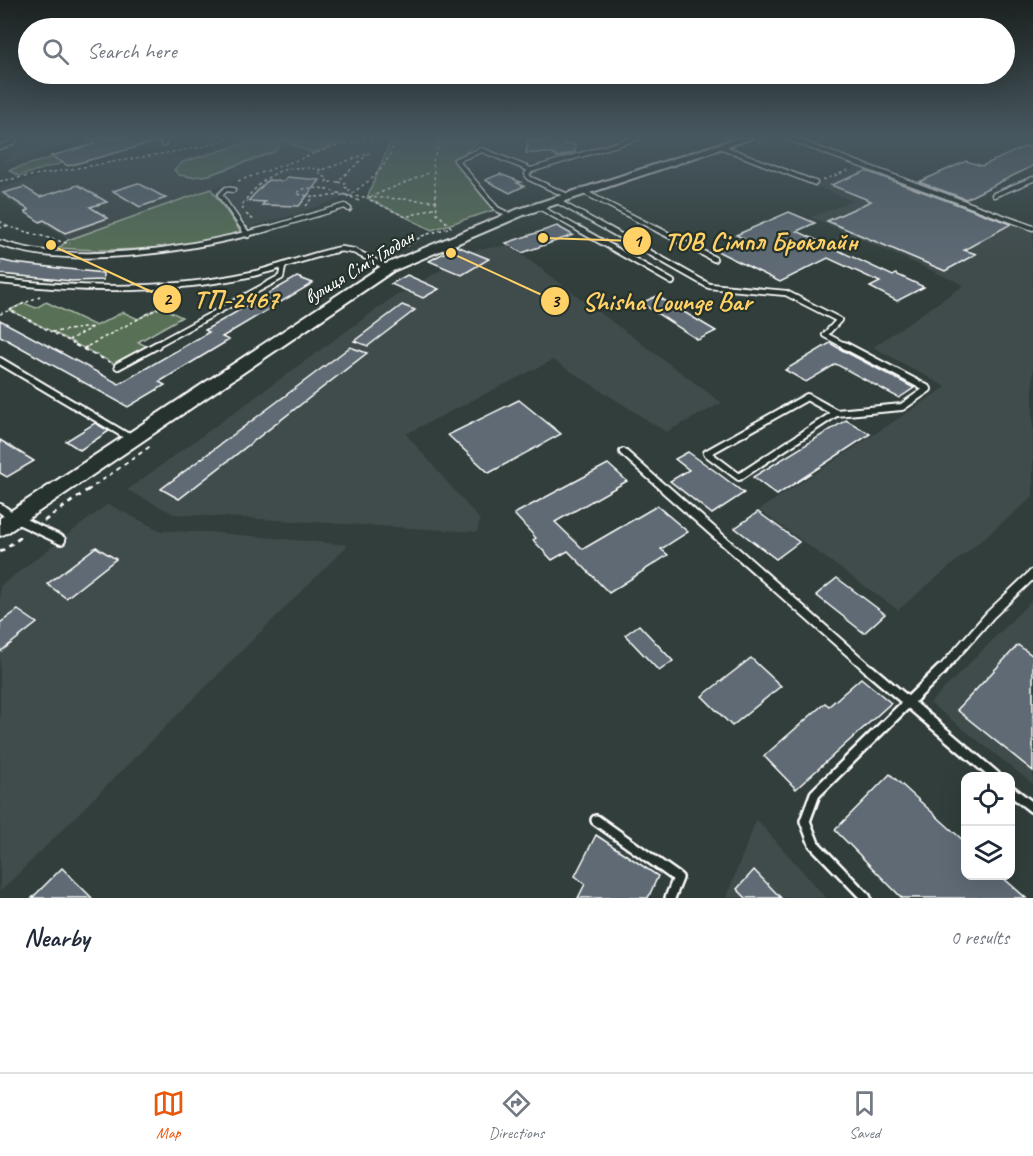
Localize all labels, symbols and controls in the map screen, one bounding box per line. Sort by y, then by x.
search box [18,18,1015,84]
icon: search [39,35,72,68]
text: Search here [87,37,177,65]
callout: ТОВ Сімпл Броклайн [622,219,869,263]
street label: вулиця Сім'ї Глодан [299,223,420,310]
text: ТОВ Сімпл Броклайн [664,225,859,258]
text: 1 [633,230,643,252]
callout: ТП-2467 [152,277,291,321]
callout: Shisha Lounge Bar [540,279,764,323]
text: ТП-2467 [194,283,281,316]
text: Shisha Lounge Bar [582,285,754,318]
text: 2 [163,288,173,310]
text: 3 [551,290,561,312]
map controls [961,772,1015,880]
button: locate [961,772,1015,826]
button: layers [961,826,1015,880]
text: Nearby [24,921,89,954]
text: 0 results [950,925,1009,950]
tab: Map [152,1087,185,1143]
tab: Directions [489,1087,544,1143]
tab: Saved [848,1087,881,1143]

